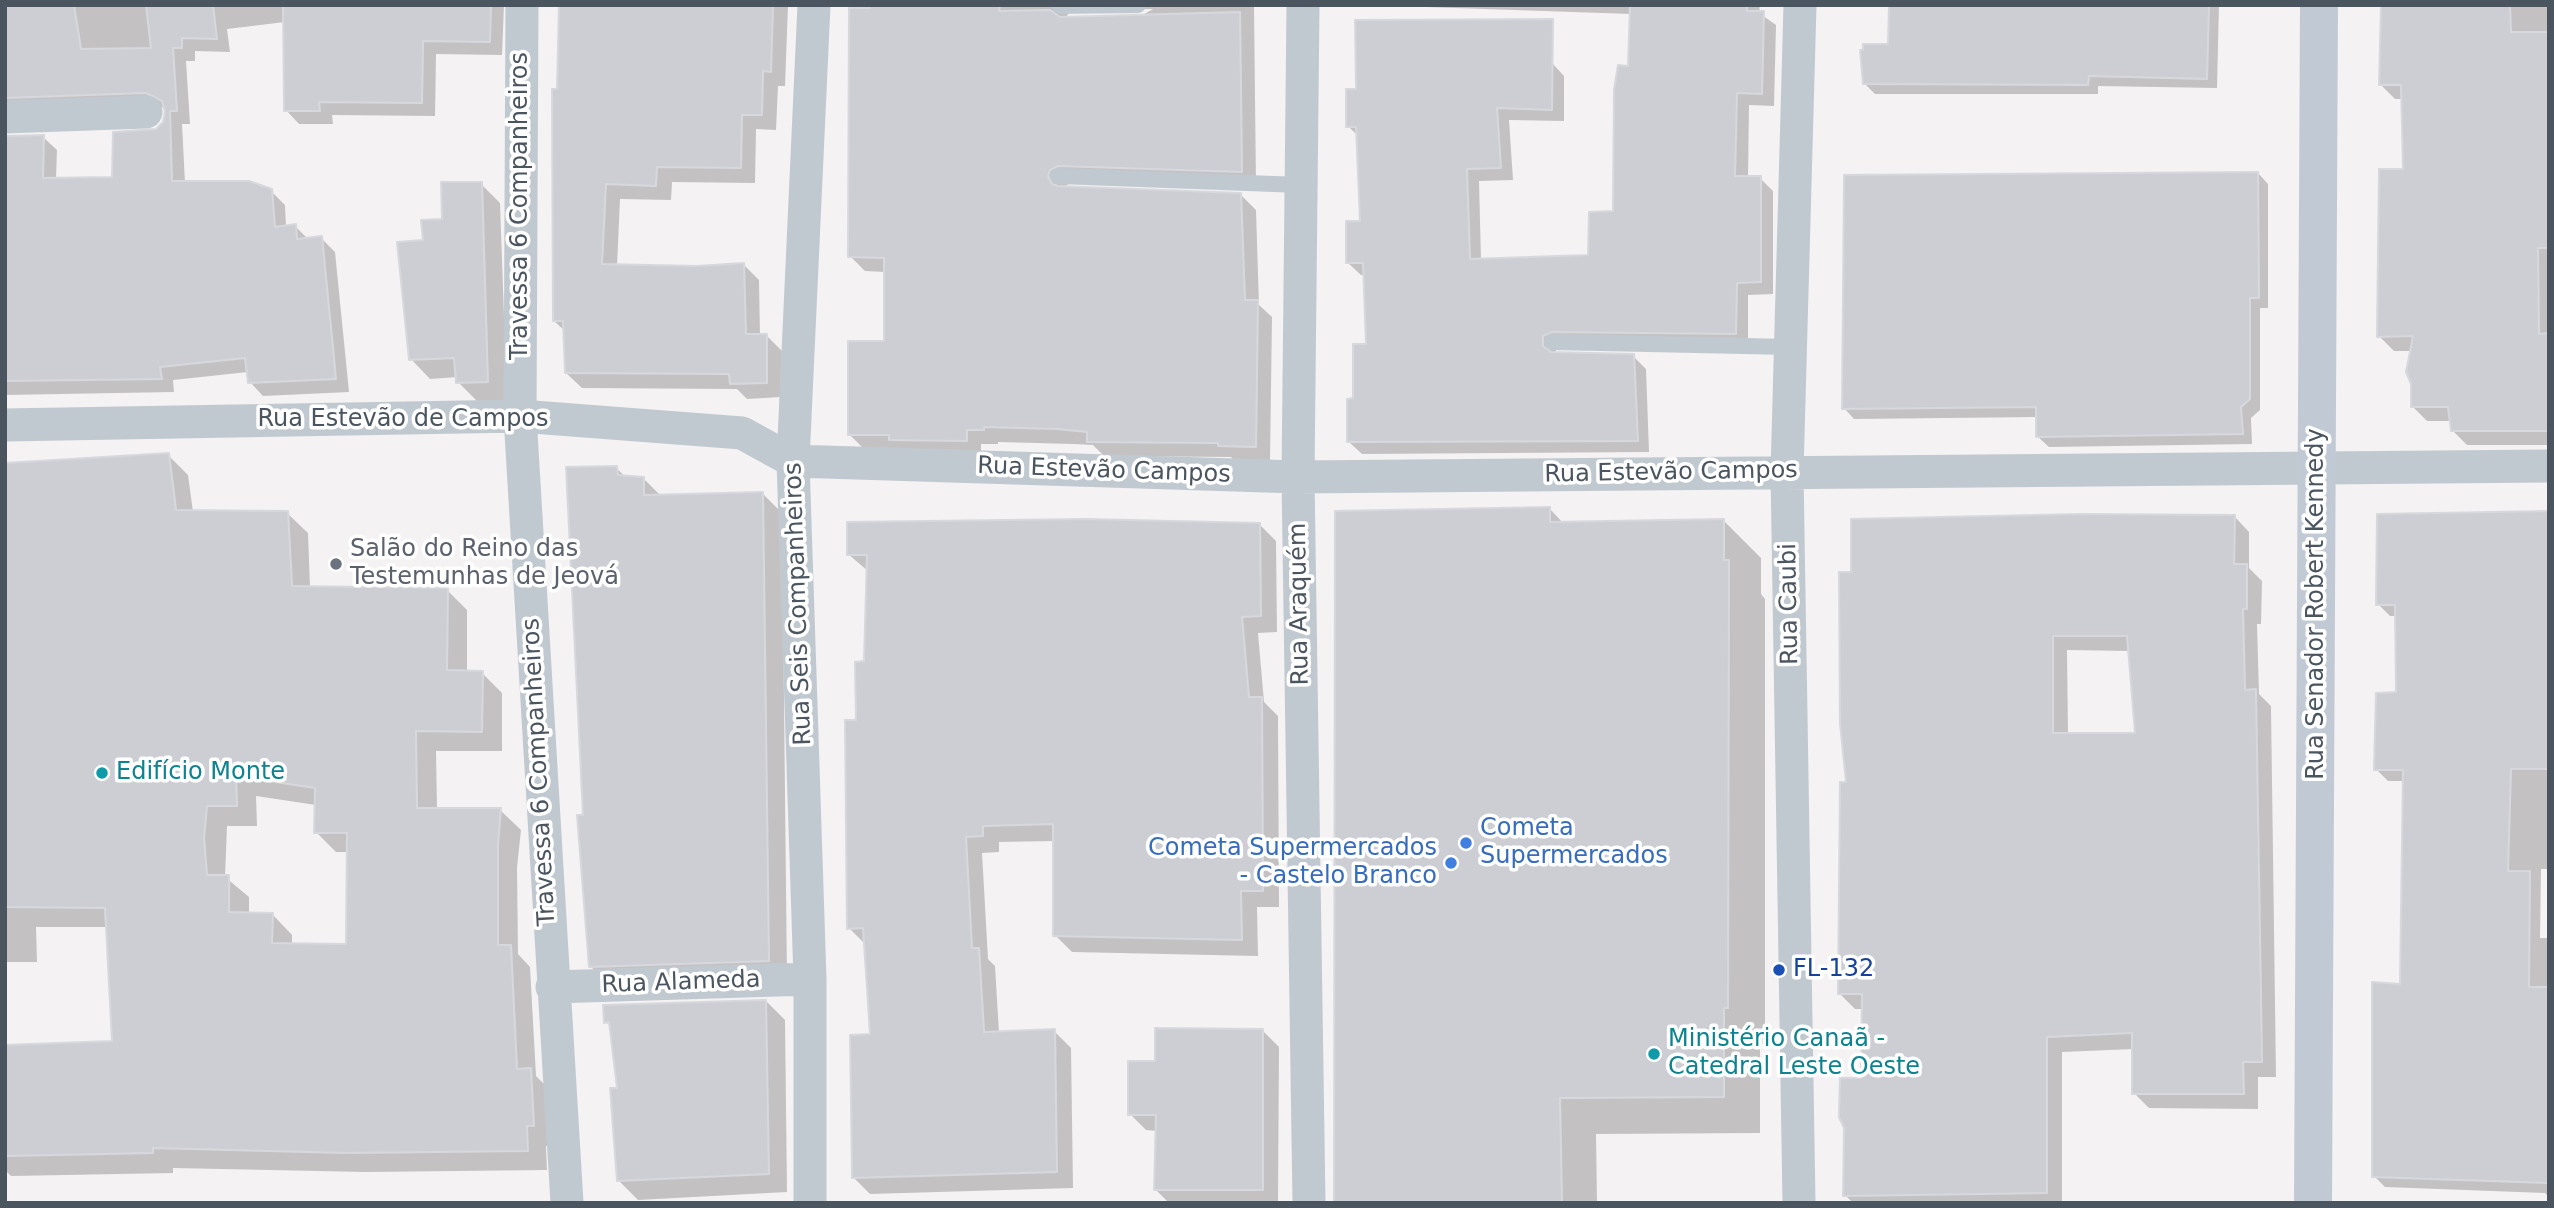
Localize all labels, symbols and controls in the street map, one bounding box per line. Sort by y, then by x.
street label: Travessa 6 Companheiros [507,52,535,360]
street label: Rua Estevão de Campos [257,406,549,434]
street label: Rua Senador Robert Kennedy [2303,428,2331,780]
street label: Rua Estevão Campos [977,452,1231,490]
street label: Rua Estevão Campos [1544,456,1798,490]
street label: Rua Seis Companheiros [780,462,818,746]
street label: Rua Araquém [1284,522,1316,686]
place label: Salão do Reino das Testemunhas de Jeová [350,536,619,592]
street label: Rua Caubi [1775,543,1805,665]
marker: Salão do Reino das Testemunhas de Jeová [328,556,344,572]
street label: Travessa 6 Companheiros [518,617,562,927]
place label: Edifício Monte [116,759,285,787]
marker: Edifício Monte [94,765,110,781]
place label: Cometa Supermercados [1480,815,1668,871]
place label: Cometa Supermercados - Castelo Branco [1148,835,1437,891]
marker: Cometa Supermercados [1458,835,1474,851]
marker: Cometa Supermercados - Castelo Branco [1443,855,1459,871]
place label: FL-132 [1793,956,1874,984]
marker: FL-132 [1771,962,1787,978]
street label: Rua Alameda [601,966,761,1000]
place label: Ministério Canaã - Catedral Leste Oeste [1668,1026,1920,1082]
marker: Ministério Canaã - Catedral Leste Oeste [1646,1046,1662,1062]

